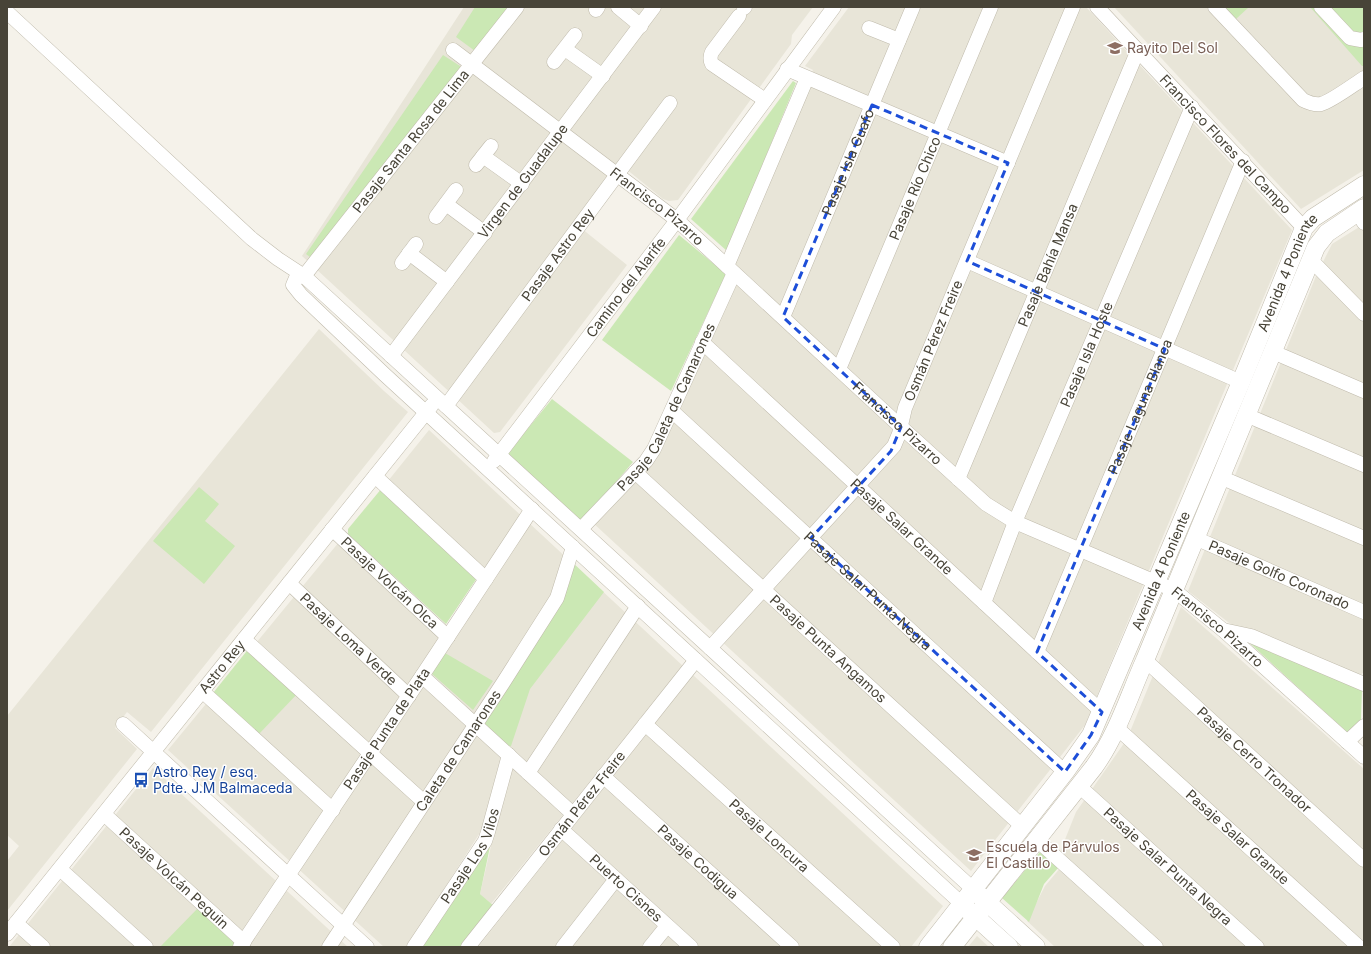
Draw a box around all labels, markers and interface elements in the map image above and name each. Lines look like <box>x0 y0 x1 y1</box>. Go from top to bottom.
school or university icon: Rayito Del Sol <box>1106 39 1124 57</box>
place label: Rayito Del Sol <box>1127 39 1218 56</box>
street label: Pasaje Santa Rosa de Lima <box>349 66 472 216</box>
street label: Francisco Flores del Campo <box>1157 71 1295 217</box>
street label: Pasaje Isla Guafo <box>818 106 877 218</box>
street label: Virgen de Guadalupe <box>474 120 571 242</box>
street label: Pasaje Río Chico <box>885 134 944 242</box>
street label: Francisco Pizarro <box>607 163 708 249</box>
street label: Pasaje Bahía Mansa <box>1014 201 1081 329</box>
street label: Pasaje Astro Rey <box>517 205 597 304</box>
street label: Avenida 4 Poniente <box>1254 210 1321 334</box>
street label: Camino del Alarife <box>582 234 669 341</box>
street label: Osmán Pérez Freire <box>900 277 966 404</box>
street label: Pasaje Isla Hoste <box>1056 299 1116 409</box>
street label: Pasaje Caleta de Camarones <box>613 320 718 494</box>
street label: Pasaje Laguna Blanca <box>1104 336 1175 477</box>
street label: Francisco Pizarro <box>849 378 946 468</box>
street label: Pasaje Salar Grande <box>847 475 957 578</box>
street label: Avenida 4 Poniente <box>1128 508 1193 633</box>
street label: Pasaje Salar Punta Negra <box>801 528 936 653</box>
street label: Pasaje Volcán Olca <box>338 533 442 632</box>
street label: Pasaje Golfo Coronado <box>1206 536 1353 613</box>
street label: Francisco Pizarro <box>1168 583 1267 670</box>
street label: Pasaje Loma Verde <box>297 589 401 689</box>
street label: Pasaje Punta Angamos <box>767 591 890 706</box>
street label: Astro Rey <box>195 636 248 696</box>
street label: Pasaje Punta de Plata <box>339 664 433 792</box>
street label: Caleta de Camarones <box>412 686 504 815</box>
street label: Pasaje Cerro Tronador <box>1194 703 1315 816</box>
street label: Osmán Pérez Freire <box>534 747 628 860</box>
place label: Astro Rey / esq. Pdte. J.M Balmaceda <box>153 763 293 796</box>
bus stop icon: Astro Rey / esq. Pdte. J.M Balmaceda <box>132 771 150 789</box>
street label: Pasaje Salar Grande <box>1183 786 1293 888</box>
street label: Pasaje Loncura <box>726 795 813 876</box>
street label: Pasaje Salar Punta Negra <box>1101 804 1236 929</box>
street label: Pasaje Los Vilos <box>437 806 502 906</box>
street label: Pasaje Codigua <box>654 821 742 902</box>
street label: Pasaje Volcán Peguin <box>116 823 233 932</box>
place label: Escuela de Párvulos El Castillo <box>986 838 1120 871</box>
school or university icon: Escuela de Párvulos El Castillo <box>965 846 983 864</box>
street label: Puerto Cisnes <box>587 850 666 925</box>

